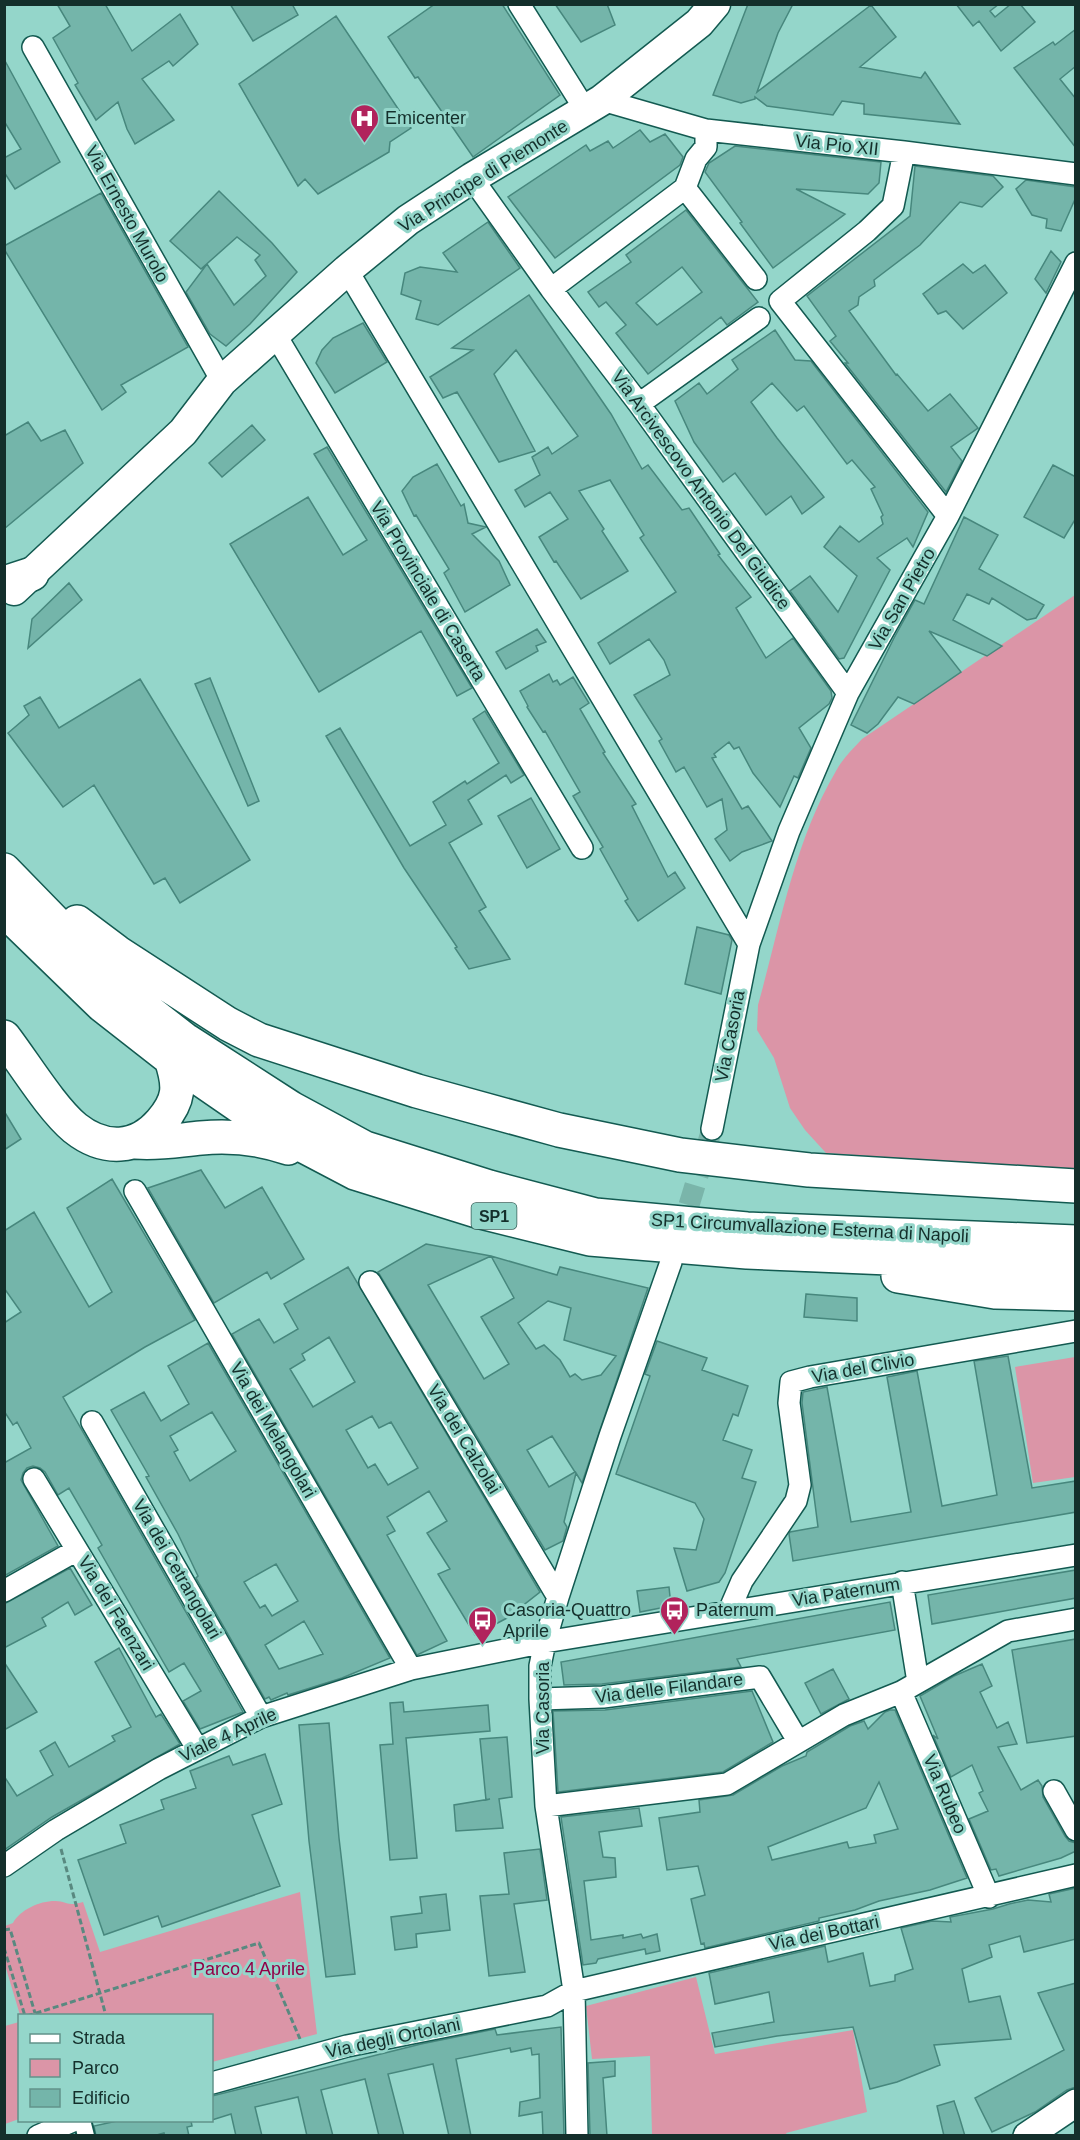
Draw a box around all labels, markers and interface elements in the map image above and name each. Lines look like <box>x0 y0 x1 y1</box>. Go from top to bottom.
hospital icon: Emicenter <box>348 102 380 144</box>
place label: Emicenter <box>385 108 466 128</box>
street label: Via Principe di Piemonte <box>395 116 571 236</box>
street label: Via Pio XII <box>794 131 880 159</box>
street label: Via Ernesto Murolo <box>81 142 173 286</box>
street label: Via Arcivescovo Antonio Del Giudice <box>608 367 794 613</box>
street label: Via Provinciale di Caserta <box>366 498 490 685</box>
street label: Via San Pietro <box>865 544 939 654</box>
street label: Via Casoria <box>711 988 749 1083</box>
road number: SP1 <box>472 1203 516 1229</box>
street label: SP1 Circumvallazione Esterna di Napoli <box>651 1210 969 1246</box>
street label: Via del Clivio <box>810 1349 916 1387</box>
street label: Via dei Melangolari <box>226 1359 320 1501</box>
street label: Via dei Calzolai <box>424 1381 504 1497</box>
street label: Via dei Cetrangolari <box>129 1496 225 1642</box>
street label: Via dei Faenzari <box>74 1552 158 1674</box>
street label: Via Paternum <box>791 1574 901 1610</box>
bus stop icon: Paternum <box>659 1594 691 1636</box>
place label: Casoria-Quattro Aprile <box>503 1600 631 1641</box>
place label: Paternum <box>696 1600 774 1620</box>
bus stop icon: Casoria-Quattro Aprile <box>466 1604 498 1646</box>
street label: Via Casoria <box>533 1661 553 1754</box>
street label: Via delle Filandare <box>594 1669 744 1707</box>
street label: Viale 4 Aprile <box>176 1704 280 1766</box>
street label: Via Rubeo <box>919 1752 971 1836</box>
street label: Via dei Bottari <box>767 1912 881 1954</box>
park label: Parco 4 Aprile <box>193 1959 305 1979</box>
legend <box>18 2014 213 2122</box>
street label: Via degli Ortolani <box>324 2014 462 2062</box>
text: Strada <box>72 2028 126 2048</box>
text: Parco <box>72 2058 119 2078</box>
text: Edificio <box>72 2088 130 2108</box>

